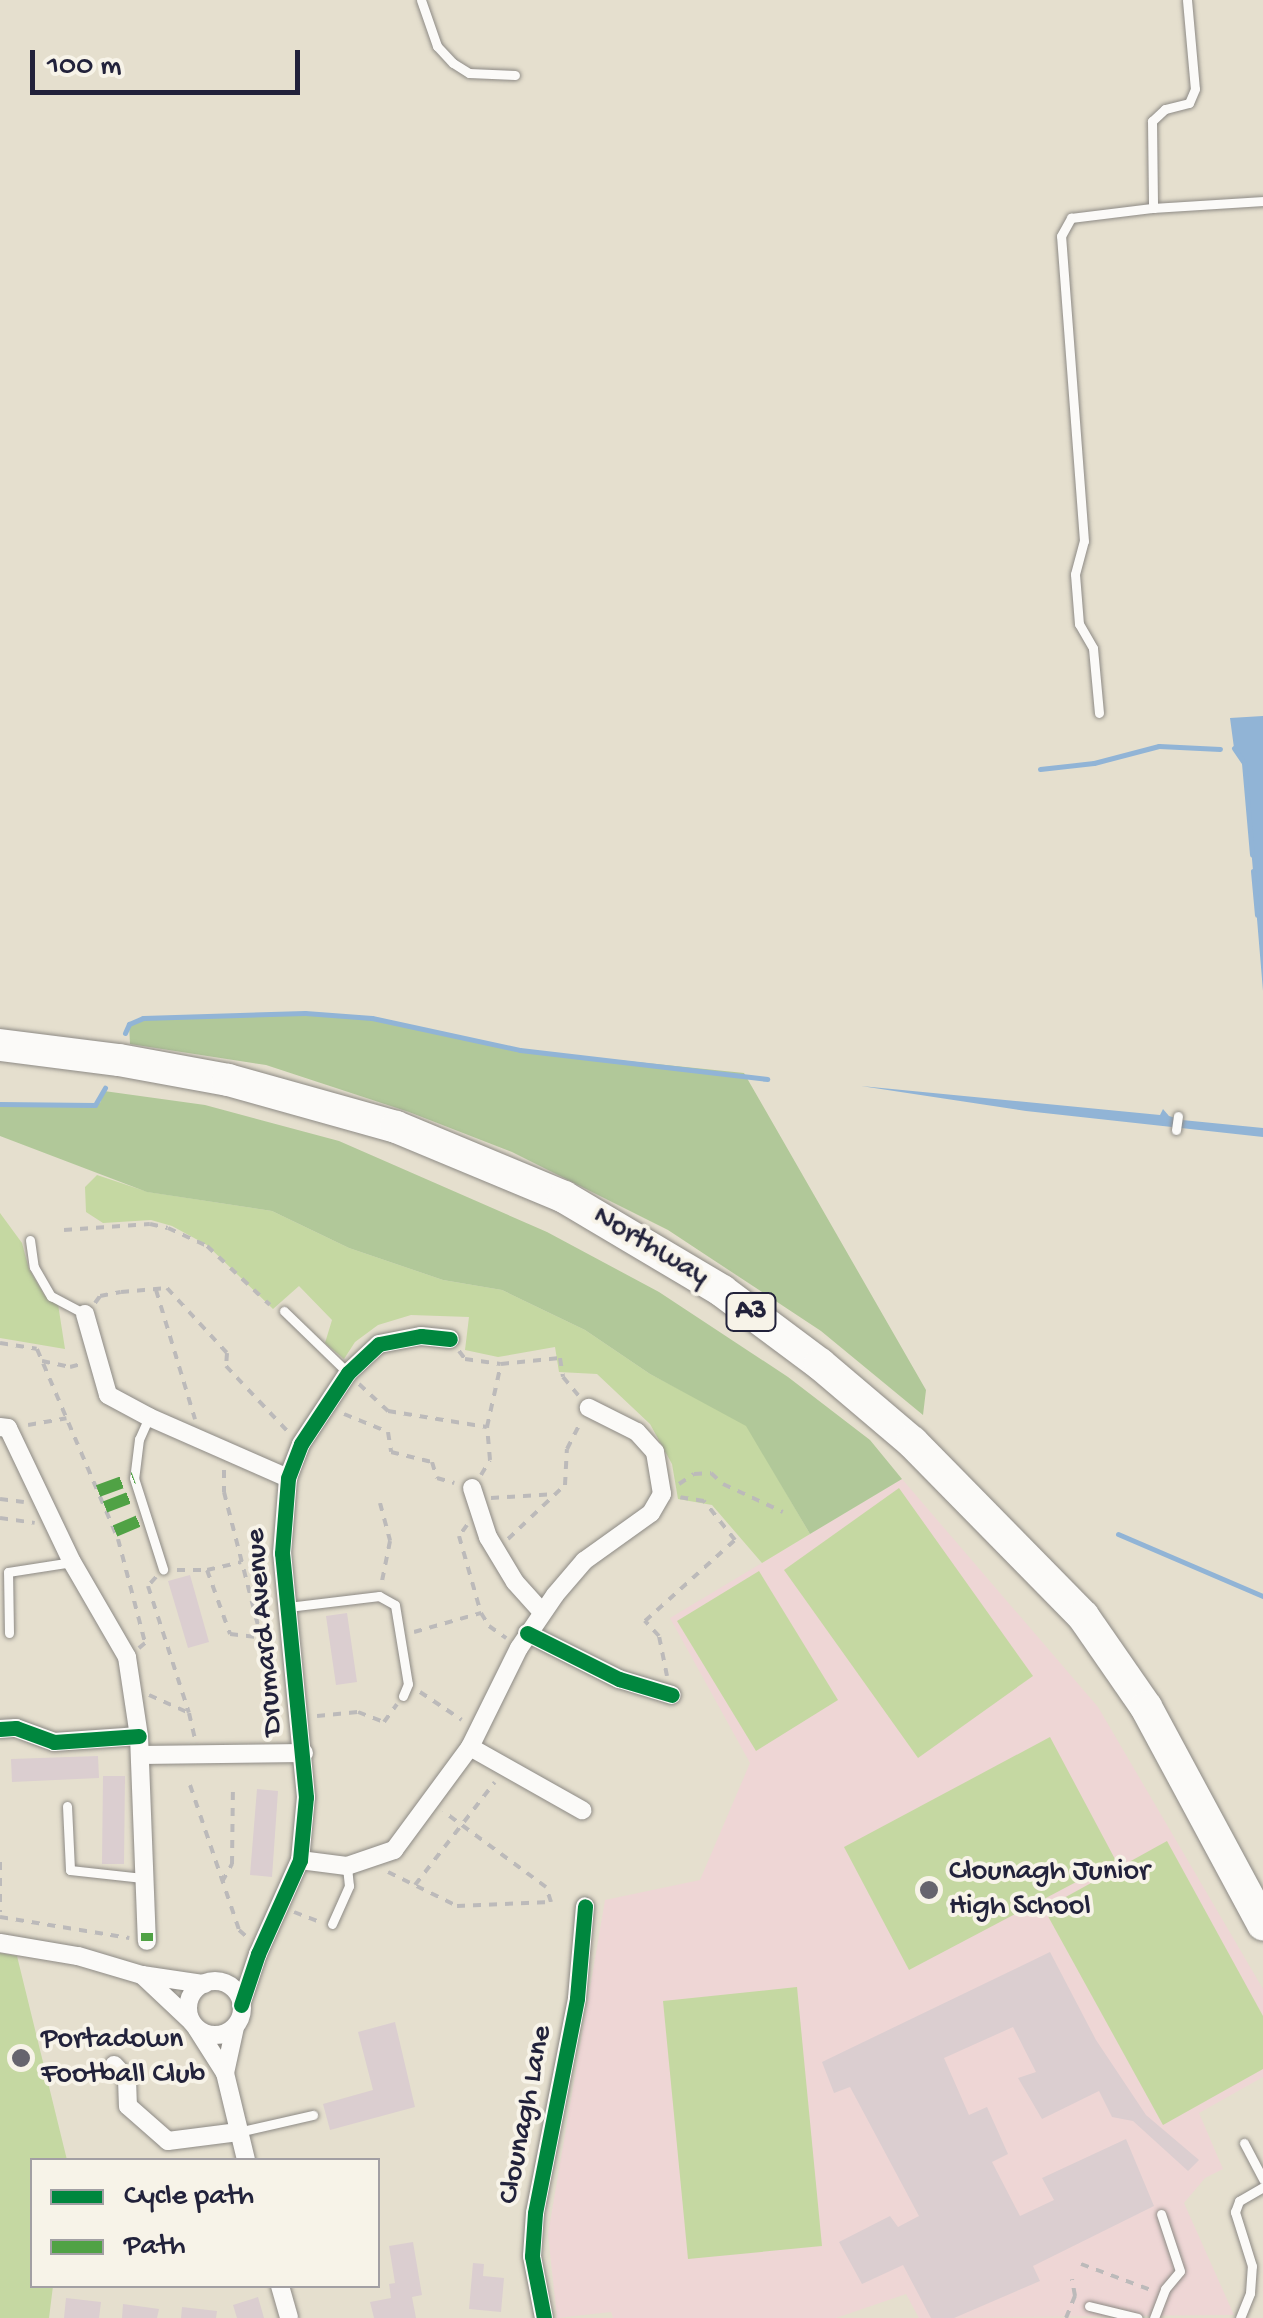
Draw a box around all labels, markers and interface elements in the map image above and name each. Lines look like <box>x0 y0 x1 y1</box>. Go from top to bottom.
scale bar <box>35 30 305 92</box>
text: 100 m <box>47 50 122 85</box>
street label: Northway <box>586 1199 714 1297</box>
road number: A3 <box>724 1289 778 1335</box>
street label: Drumard Avenue <box>239 1527 293 1737</box>
place label: Clounagh Junior High School <box>949 1855 1150 1926</box>
marker: Clounagh Junior High School <box>918 1879 940 1901</box>
place label: Portadown Football Club <box>41 2023 205 2094</box>
street label: Clounagh Lane <box>492 2023 562 2207</box>
marker: Portadown Football Club <box>10 2047 32 2069</box>
legend <box>30 2158 380 2288</box>
text: Cycle path <box>124 2180 254 2215</box>
text: Path <box>124 2230 186 2265</box>

